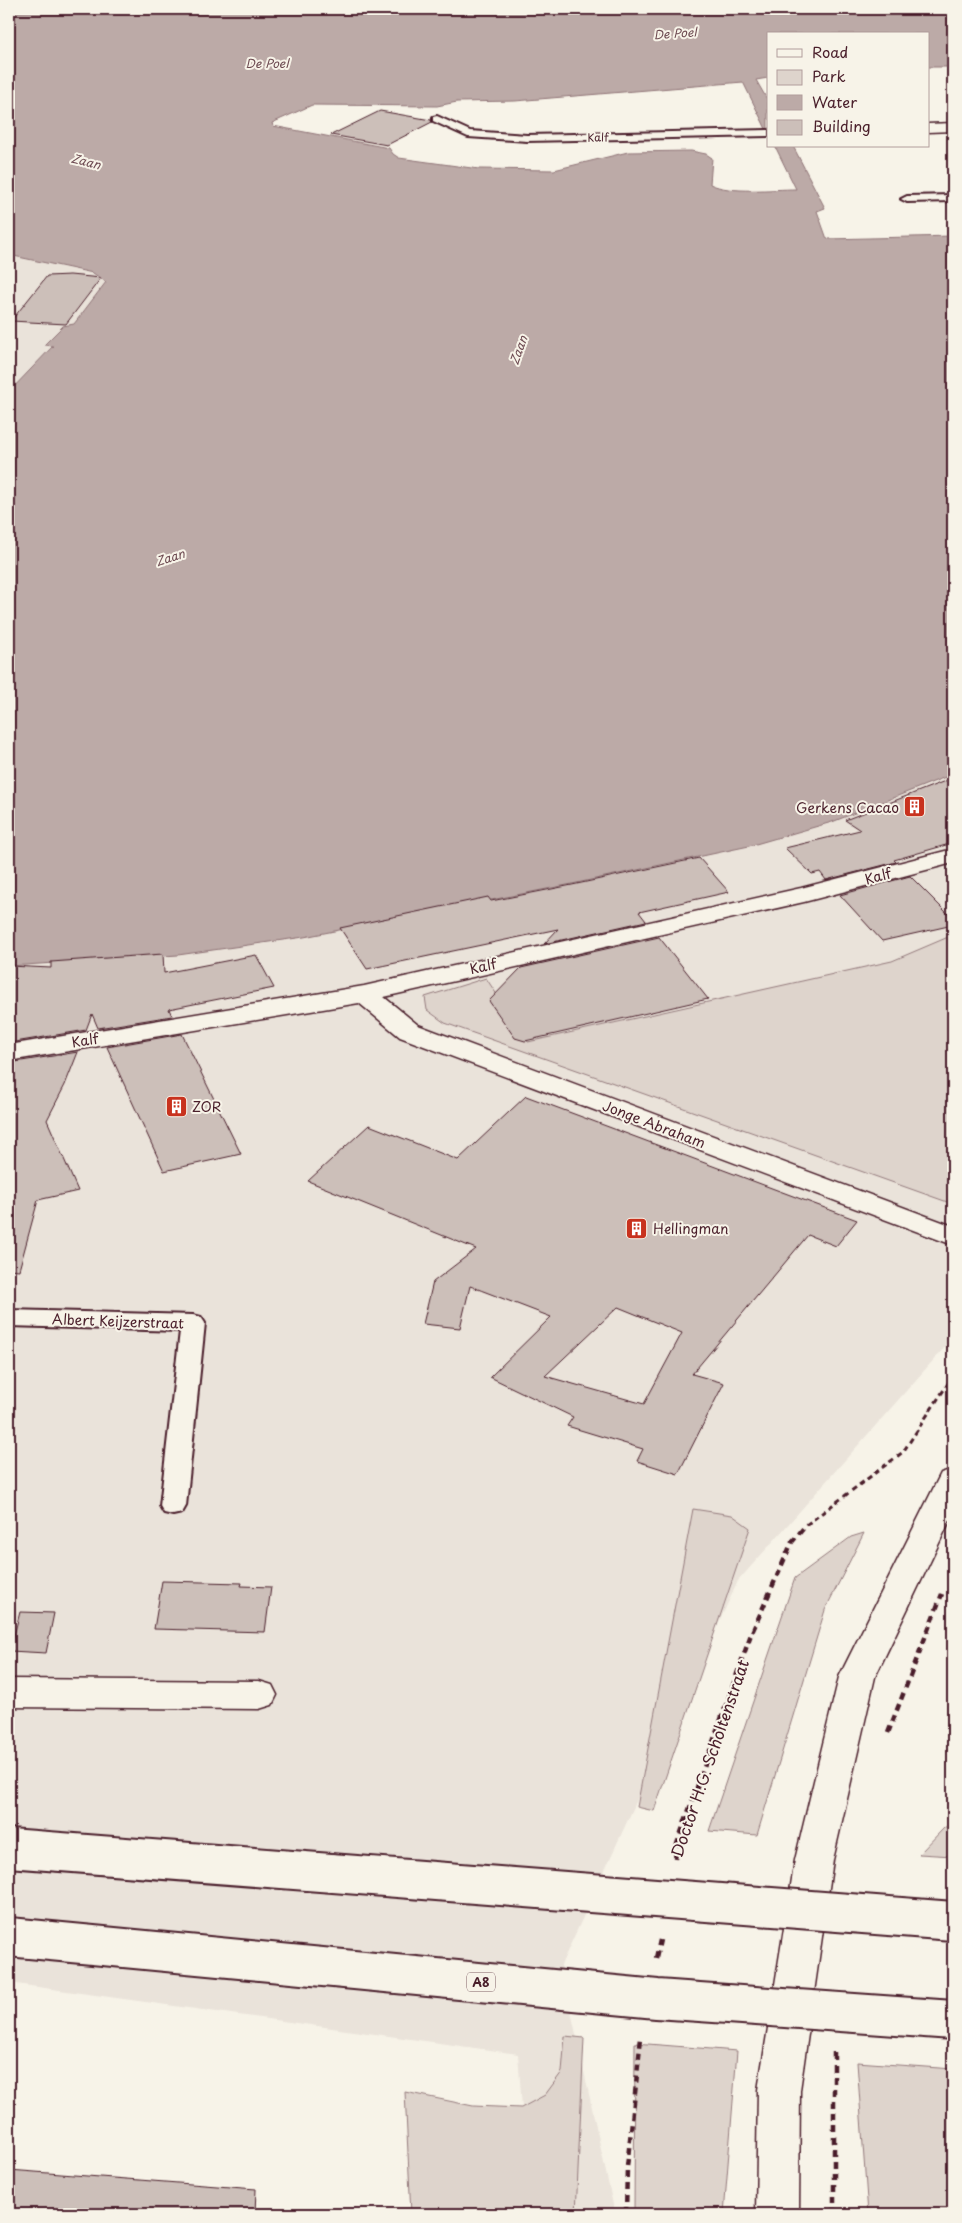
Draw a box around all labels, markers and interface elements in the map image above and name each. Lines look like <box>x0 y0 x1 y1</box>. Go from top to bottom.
water label: De Poel <box>653 22 699 43</box>
legend <box>767 32 930 148</box>
text: Road <box>812 40 848 63</box>
water label: De Poel <box>246 54 290 72</box>
text: Park <box>812 64 846 87</box>
text: Water <box>812 90 857 113</box>
text: Building <box>812 114 871 137</box>
street label: Kalf <box>587 128 610 146</box>
water label: Zaan <box>69 149 103 174</box>
water label: Zaan <box>504 332 532 367</box>
water label: Zaan <box>153 544 188 570</box>
building icon: Gerkens Cacao <box>903 795 927 819</box>
place label: Gerkens Cacao <box>796 797 899 818</box>
street label: Kalf <box>862 862 895 890</box>
street label: Kalf <box>468 953 500 979</box>
street label: Kalf <box>70 1027 101 1052</box>
building icon: ZOR <box>164 1094 188 1118</box>
street label: Jonge Abraham <box>599 1095 709 1153</box>
place label: ZOR <box>192 1096 221 1117</box>
building icon: Hellingman <box>625 1216 649 1240</box>
place label: Hellingman <box>653 1218 729 1239</box>
street label: Albert Keijzerstraat <box>52 1308 185 1334</box>
street label: Doctor H.G. Scholtenstraat <box>664 1655 754 1860</box>
road number: A8 <box>467 1972 495 1991</box>

